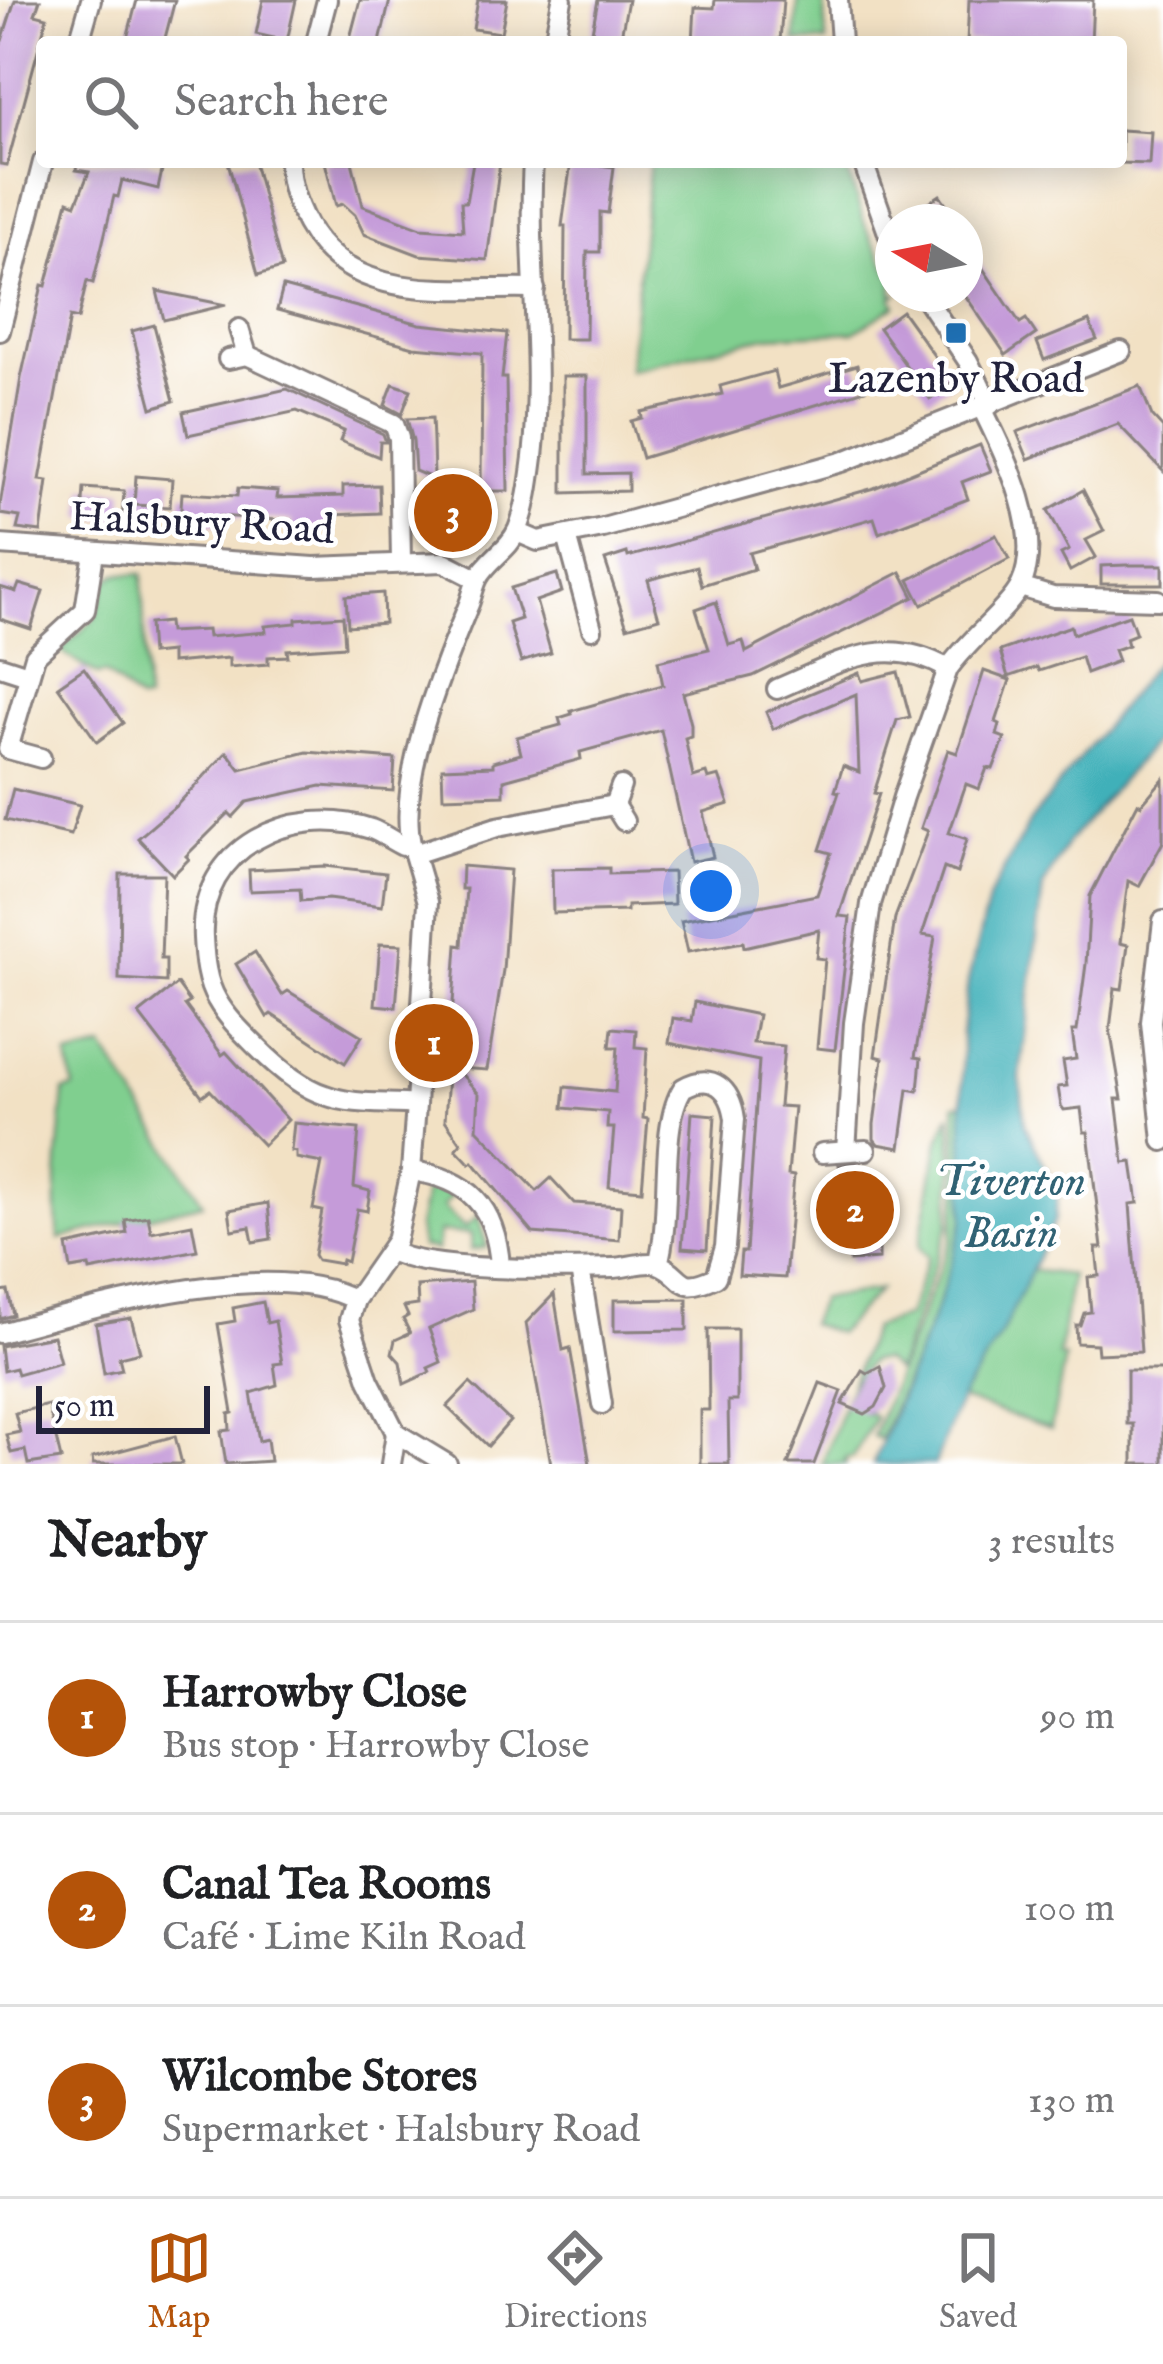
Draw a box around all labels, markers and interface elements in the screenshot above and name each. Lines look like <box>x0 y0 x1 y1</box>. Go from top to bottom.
search box <box>36 36 1127 168</box>
icon: search <box>78 69 144 135</box>
text: Search here <box>174 74 388 131</box>
north arrow <box>875 204 983 312</box>
marker: Lazenby Road <box>943 320 969 346</box>
place label: Lazenby Road <box>828 354 1085 407</box>
pin: 3 <box>414 468 492 558</box>
street label: Halsbury Road <box>68 491 336 558</box>
your location <box>681 861 741 921</box>
pin: 1 <box>395 998 473 1088</box>
water label: Tiverton Basin <box>936 1154 1086 1263</box>
pin: 2 <box>816 1165 894 1255</box>
scale bar <box>36 1380 210 1433</box>
text: 50 m <box>54 1386 115 1428</box>
text: Nearby <box>48 1510 207 1575</box>
text: 3 results <box>988 1518 1115 1567</box>
text: Harrowby Close <box>162 1665 467 1722</box>
text: 1 <box>80 1693 94 1742</box>
text: 90 m <box>1040 1693 1115 1742</box>
text: Bus stop · Harrowby Close <box>162 1722 589 1771</box>
text: Canal Tea Rooms <box>162 1857 491 1914</box>
text: 2 <box>78 1885 96 1934</box>
text: 100 m <box>1024 1885 1115 1934</box>
text: Café · Lime Kiln Road <box>162 1914 526 1963</box>
text: Wilcombe Stores <box>162 2049 477 2106</box>
text: 3 <box>80 2077 94 2126</box>
text: 130 m <box>1028 2077 1115 2126</box>
text: Supermarket · Halsbury Road <box>162 2106 640 2155</box>
tab: Map <box>146 2225 212 2339</box>
tab: Directions <box>504 2225 647 2339</box>
tab: Saved <box>939 2225 1017 2339</box>

